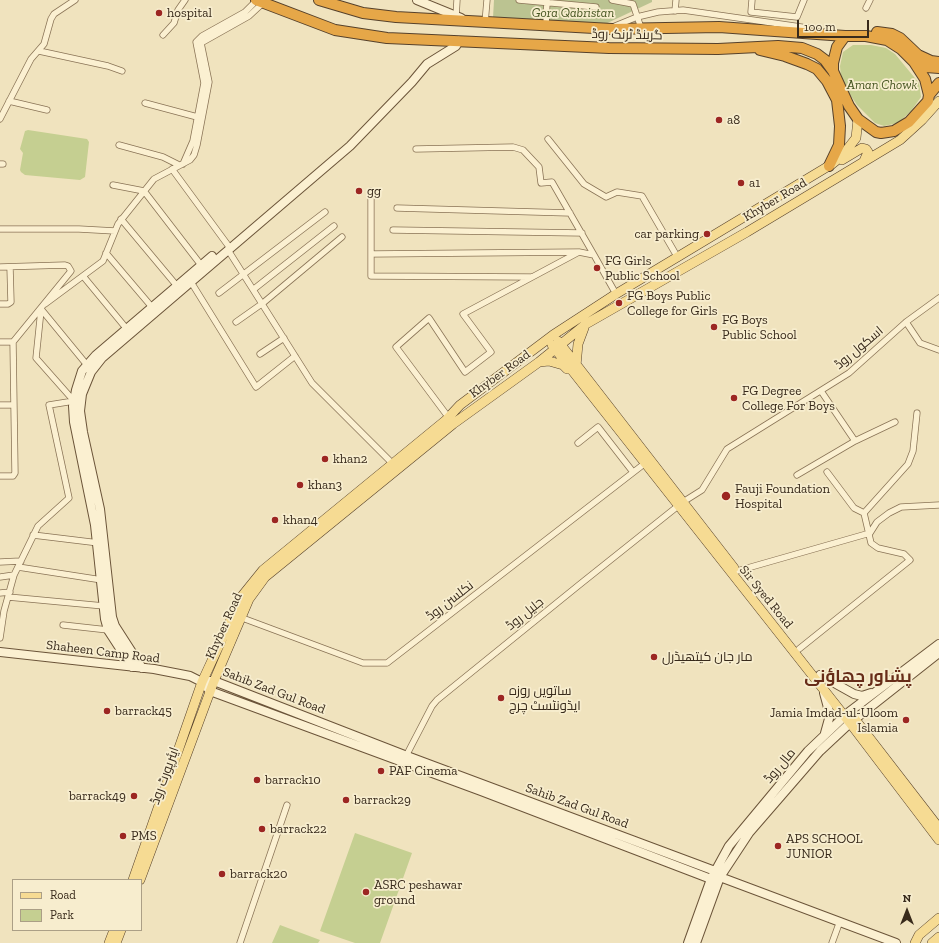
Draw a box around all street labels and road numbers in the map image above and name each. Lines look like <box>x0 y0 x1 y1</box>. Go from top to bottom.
street label: گرینڈ ٹرنک روڈ <box>591 27 663 43</box>
street label: Khyber Road <box>740 175 810 225</box>
street label: اسکول روڈ <box>831 323 887 373</box>
street label: Khyber Road <box>467 347 533 401</box>
street label: Sir Syed Road <box>736 562 796 632</box>
street label: نکلسن روڈ <box>423 578 477 624</box>
street label: Khyber Road <box>202 590 246 662</box>
street label: جلیل روڈ <box>503 594 547 634</box>
street label: Shaheen Camp Road <box>45 637 161 667</box>
street label: Sahib Zad Gul Road <box>221 664 327 718</box>
street label: ایئرپورٹ روڈ <box>147 745 183 807</box>
street label: مال روڈ <box>761 745 799 787</box>
street label: Sahib Zad Gul Road <box>523 780 631 832</box>

